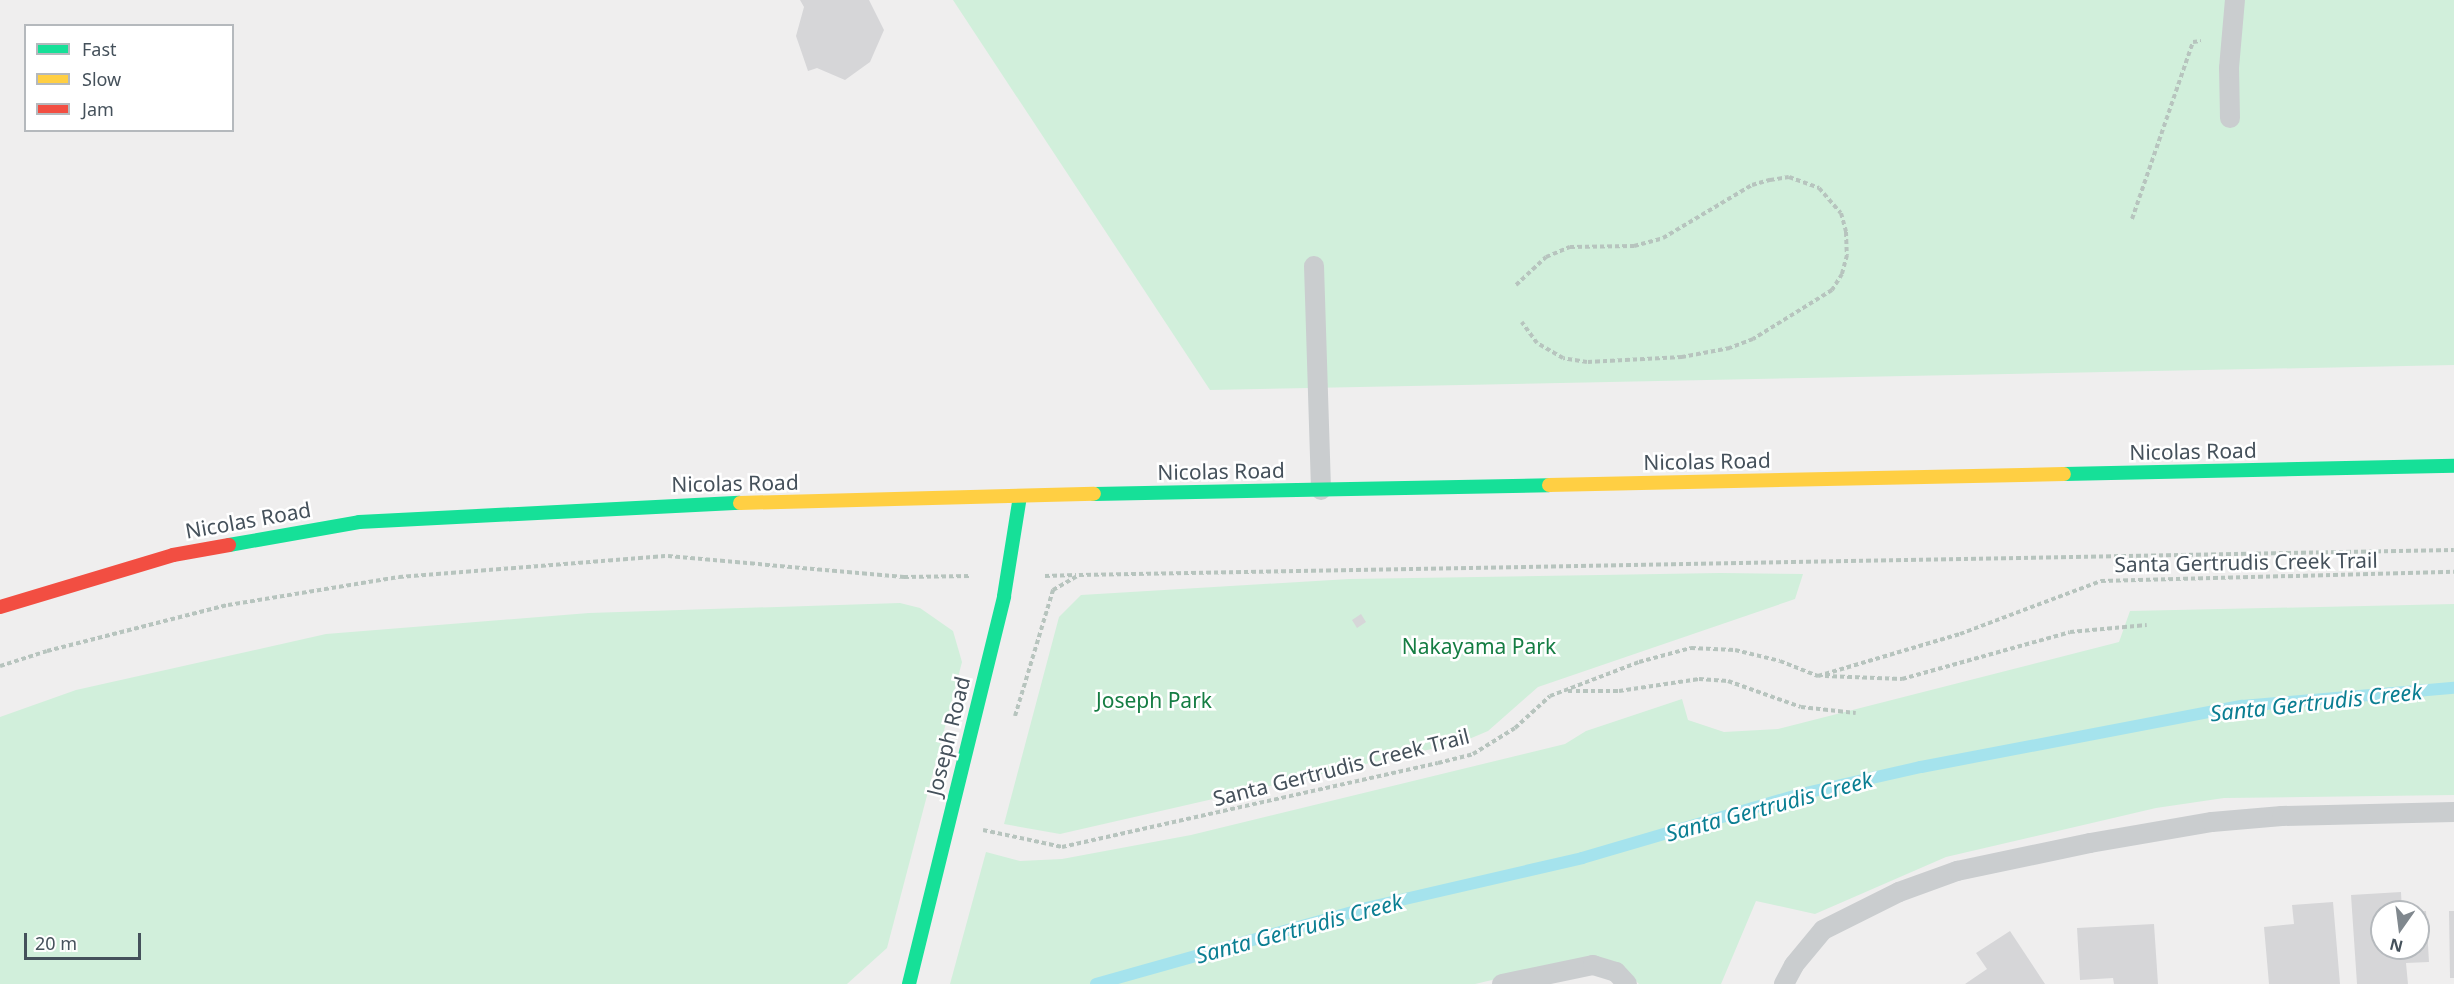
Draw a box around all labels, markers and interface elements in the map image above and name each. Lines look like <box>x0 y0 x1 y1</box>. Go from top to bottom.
legend <box>24 24 234 132</box>
text: Fast <box>82 37 117 61</box>
text: Slow <box>82 67 121 91</box>
text: Jam <box>82 97 114 121</box>
street label: Nicolas Road <box>2129 437 2257 465</box>
street label: Nicolas Road <box>1643 447 1771 475</box>
street label: Nicolas Road <box>1157 457 1285 485</box>
street label: Nicolas Road <box>671 469 799 497</box>
street label: Nicolas Road <box>183 497 313 543</box>
street label: Santa Gertrudis Creek Trail <box>2114 547 2378 577</box>
park label: Nakayama Park <box>1402 633 1556 659</box>
street label: Joseph Road <box>921 674 975 798</box>
water label: Santa Gertrudis Creek <box>2209 678 2423 726</box>
park label: Joseph Park <box>1096 687 1212 713</box>
street label: Santa Gertrudis Creek Trail <box>1210 723 1472 811</box>
water label: Santa Gertrudis Creek <box>1663 766 1875 846</box>
water label: Santa Gertrudis Creek <box>1193 888 1405 968</box>
north arrow <box>2370 900 2430 960</box>
scale bar <box>27 921 144 959</box>
text: 20 m <box>35 931 77 955</box>
text: N <box>2387 933 2405 958</box>

